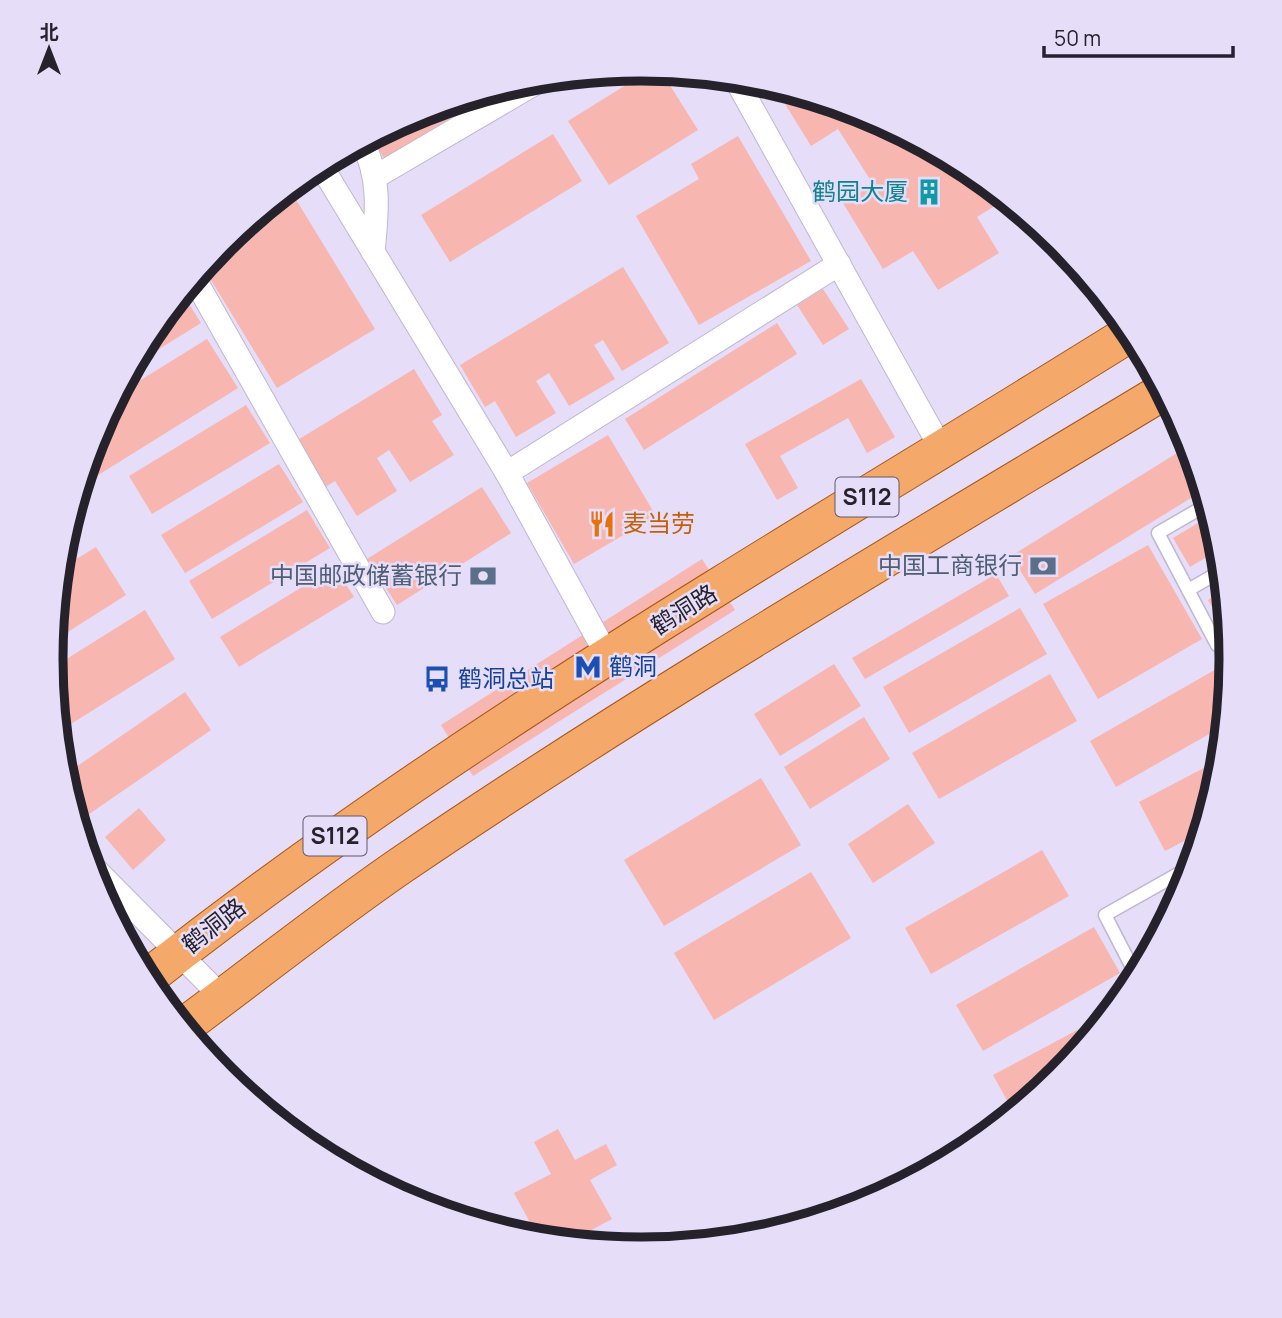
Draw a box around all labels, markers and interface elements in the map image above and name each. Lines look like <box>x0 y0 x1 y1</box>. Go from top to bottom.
north arrow <box>14 14 84 84</box>
scale bar <box>1044 14 1233 58</box>
text: 北 <box>39 19 59 45</box>
text: 50 m <box>1054 24 1101 52</box>
place label: 鹤园大厦 <box>812 174 908 207</box>
building icon: 鹤园大厦 <box>914 177 944 207</box>
road number: S112 <box>836 477 898 516</box>
place label: 麦当劳 <box>623 506 695 539</box>
restaurant icon: 麦当劳 <box>587 509 617 539</box>
place label: 中国工商银行 <box>878 548 1022 581</box>
bank icon: 中国工商银行 <box>1028 551 1058 581</box>
place label: 中国邮政储蓄银行 <box>270 558 462 591</box>
bank icon: 中国邮政储蓄银行 <box>468 561 498 591</box>
street label: 鹤洞路 <box>644 576 722 642</box>
place label: 鹤洞 <box>609 649 657 682</box>
metro station icon: 鹤洞 <box>573 652 603 682</box>
place label: 鹤洞总站 <box>458 661 554 694</box>
bus stop icon: 鹤洞总站 <box>422 664 452 694</box>
road number: S112 <box>304 816 366 856</box>
street label: 鹤洞路 <box>175 890 252 960</box>

